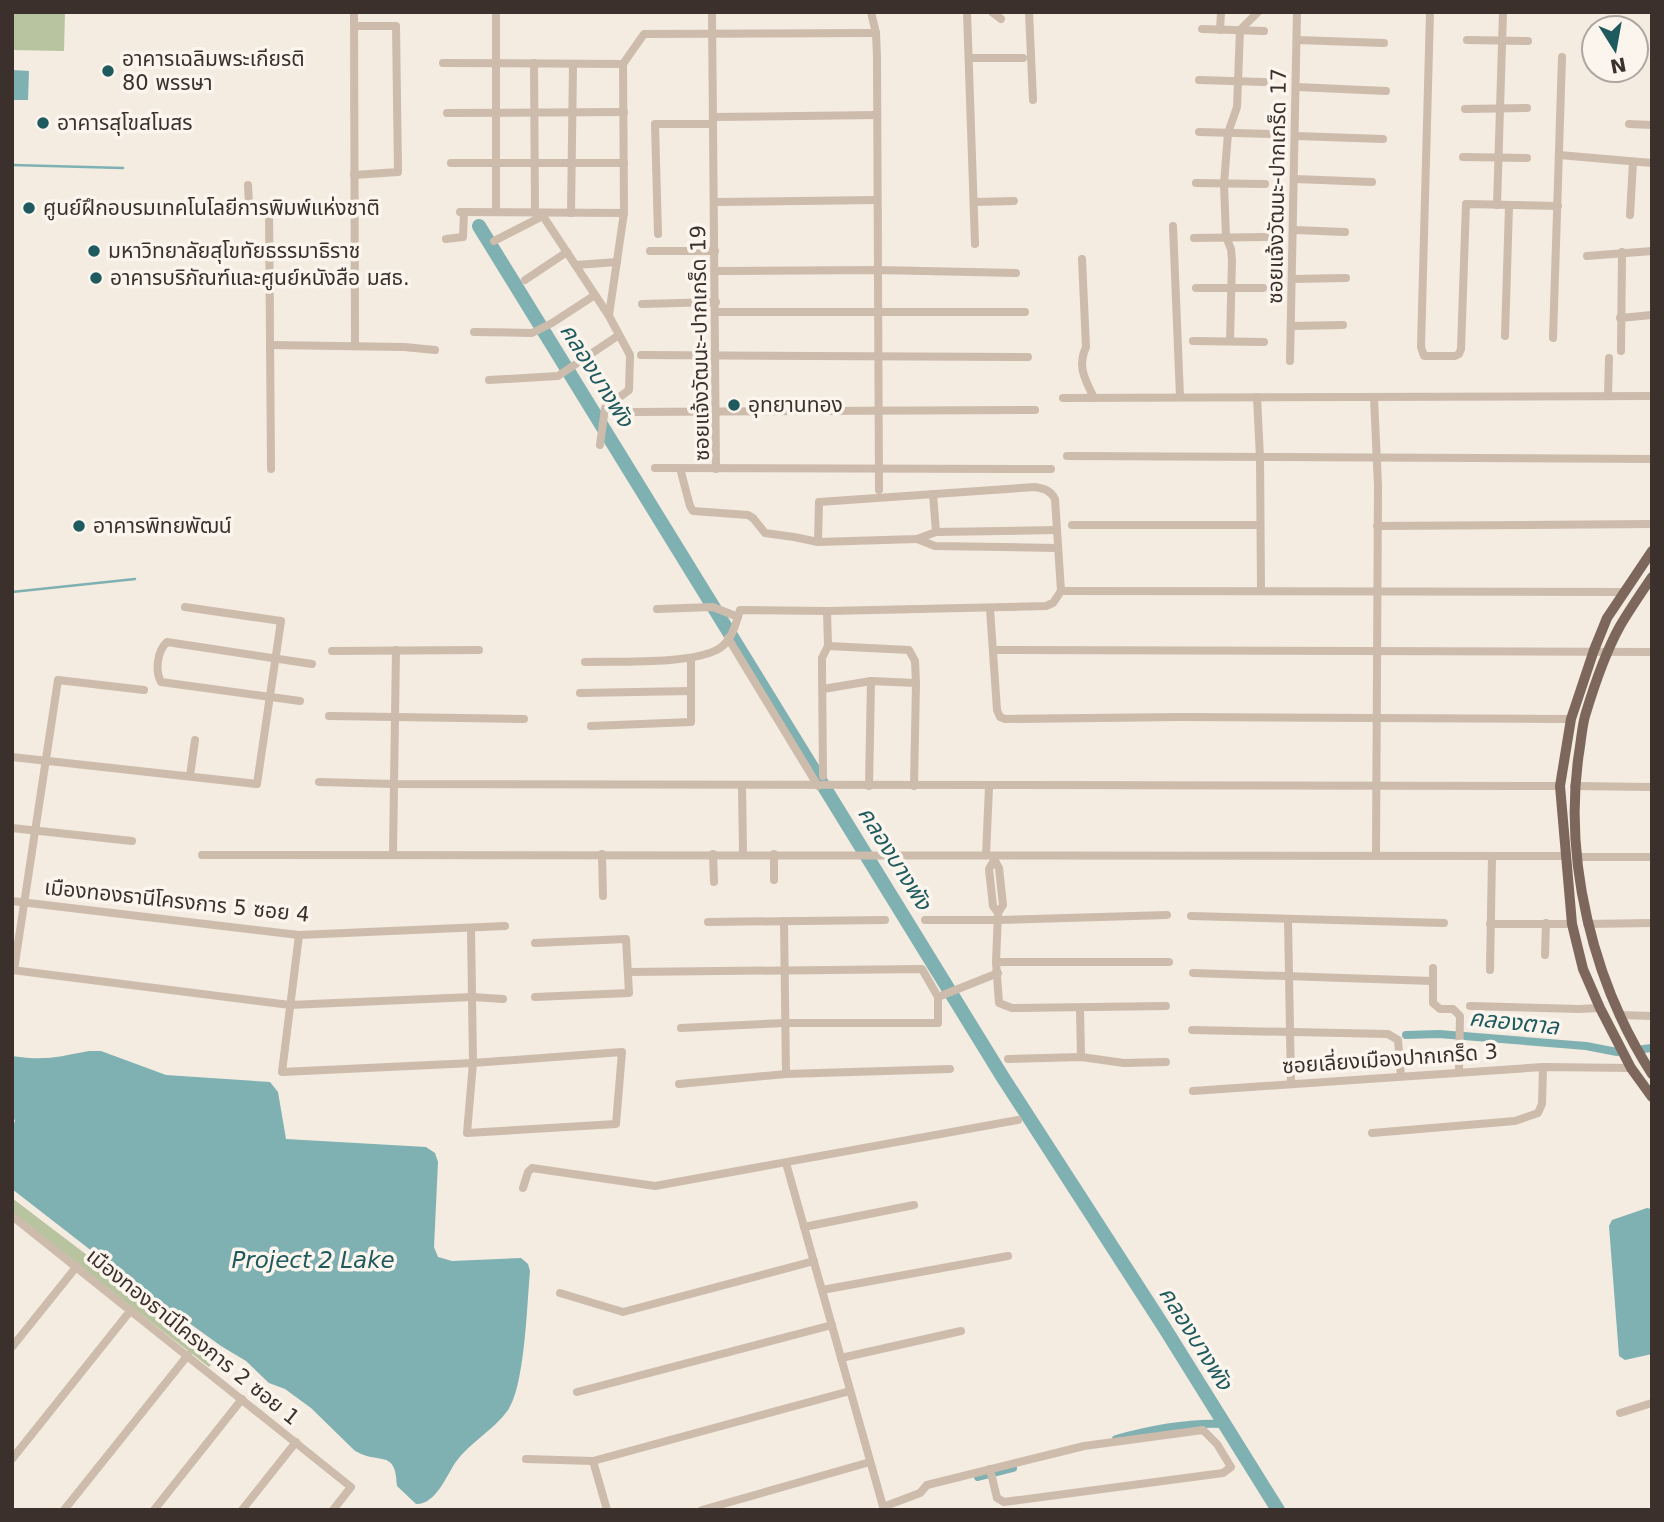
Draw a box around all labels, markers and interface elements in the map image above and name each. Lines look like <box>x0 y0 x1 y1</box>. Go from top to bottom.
north arrow <box>1580 14 1650 84</box>
place label: อาคารเฉลิมพระเกียรติ 80 พรรษา <box>122 47 305 95</box>
text: N <box>1608 53 1628 78</box>
marker: อาคารเฉลิมพระเกียรติ 80 พรรษา <box>100 63 116 79</box>
street label: ซอยแจ้งวัฒนะ-ปากเกร็ด 17 <box>1262 68 1291 304</box>
place label: อาคารสุโขสโมสร <box>57 111 193 136</box>
marker: อาคารสุโขสโมสร <box>35 115 51 131</box>
place label: ศูนย์ฝึกอบรมเทคโนโลยีการพิมพ์แห่งชาติ <box>43 196 380 221</box>
marker: ศูนย์ฝึกอบรมเทคโนโลยีการพิมพ์แห่งชาติ <box>21 200 37 216</box>
street label: ซอยแจ้งวัฒนะ-ปากเกร็ด 19 <box>685 225 714 461</box>
place label: มหาวิทยาลัยสุโขทัยธรรมาธิราช <box>108 239 360 264</box>
marker: มหาวิทยาลัยสุโขทัยธรรมาธิราช <box>86 243 102 259</box>
place label: อาคารบริภัณฑ์และศูนย์หนังสือ มสธ. <box>110 266 410 291</box>
marker: อาคารบริภัณฑ์และศูนย์หนังสือ มสธ. <box>88 270 104 286</box>
water label: คลองบางพัง <box>555 319 640 433</box>
place label: อุทยานทอง <box>748 393 843 418</box>
marker: อุทยานทอง <box>726 397 742 413</box>
place label: อาคารพิทยพัฒน์ <box>93 514 232 538</box>
marker: อาคารพิทยพัฒน์ <box>71 518 87 534</box>
water label: คลองบางพัง <box>853 802 938 916</box>
street label: เมืองทองธานีโครงการ 5 ซอย 4 <box>43 875 311 927</box>
water label: คลองตาล <box>1468 1004 1561 1040</box>
street label: ซอยเลี่ยงเมืองปากเกร็ด 3 <box>1281 1036 1499 1079</box>
street label: เมืองทองธานีโครงการ 2 ซอย 1 <box>82 1244 304 1430</box>
water label: Project 2 Lake <box>231 1247 395 1273</box>
water label: คลองบางพัง <box>1154 1282 1239 1396</box>

